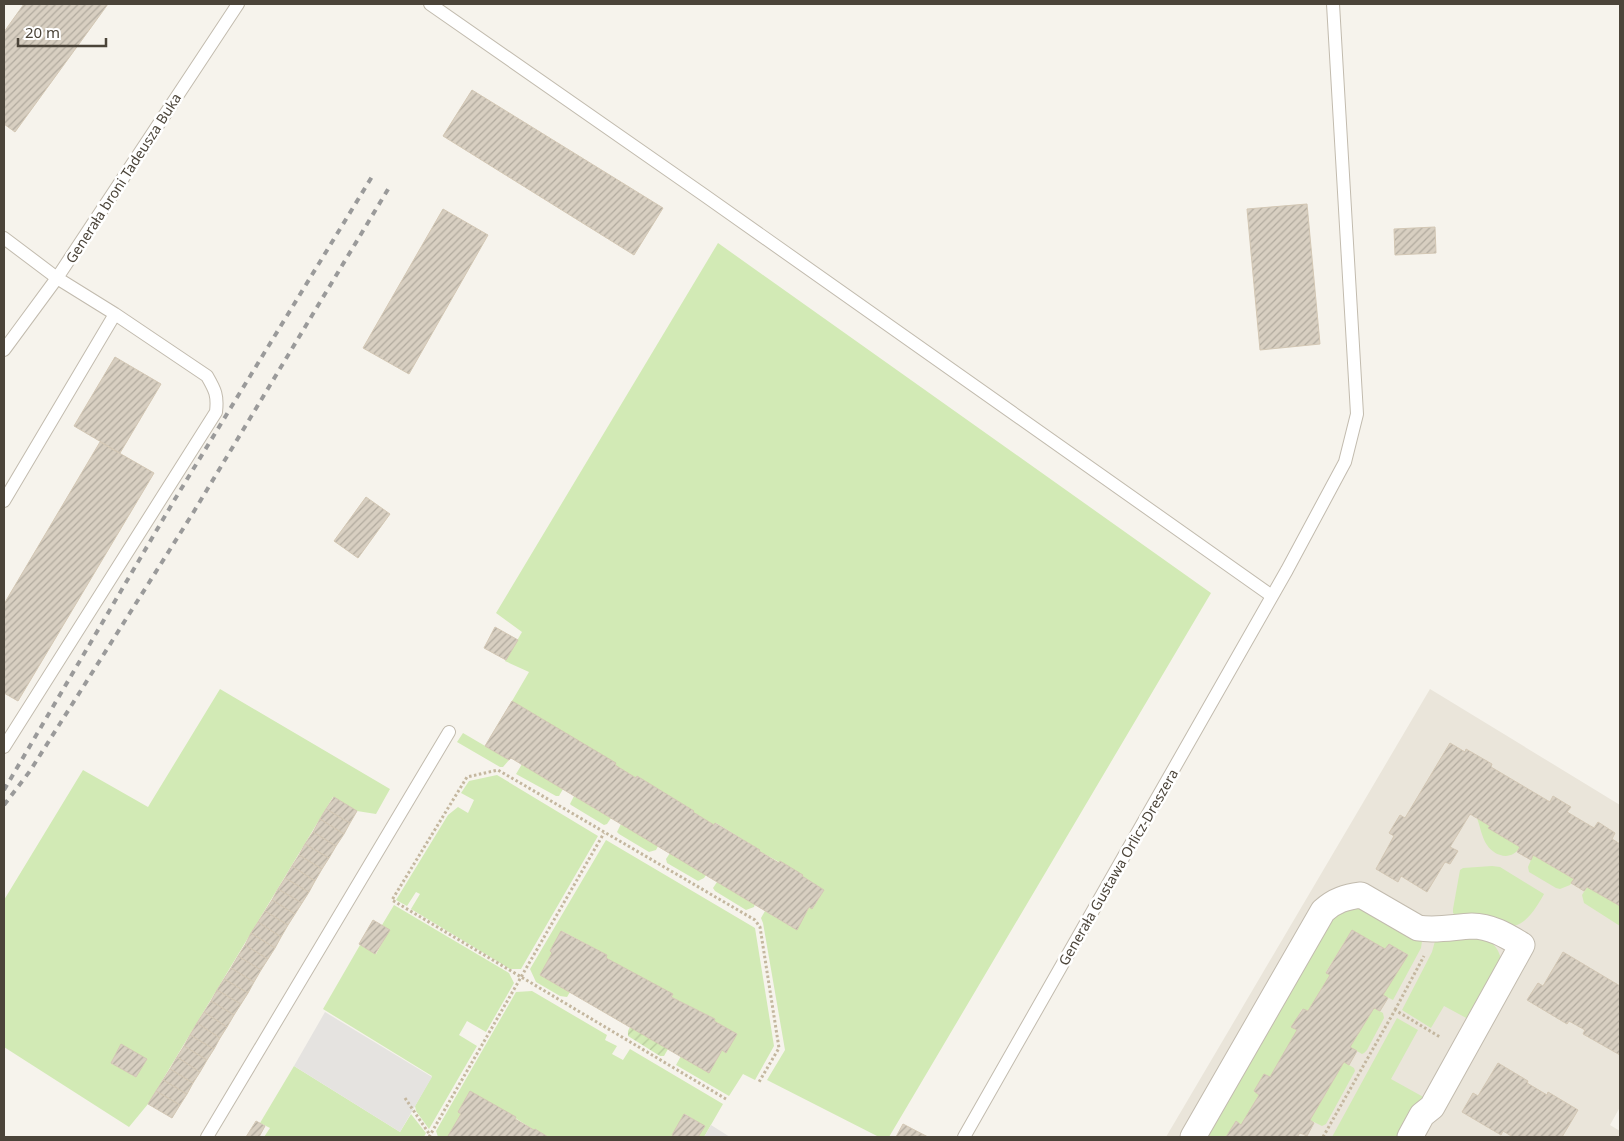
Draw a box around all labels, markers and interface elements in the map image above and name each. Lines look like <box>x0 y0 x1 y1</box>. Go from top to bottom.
scale bar <box>18 15 105 47</box>
text: 20 m <box>25 22 60 42</box>
street label: Generała broni Tadeusza Buka <box>61 89 185 267</box>
street label: Generała Gustawa Orlicz-Dreszera <box>1054 765 1182 969</box>

